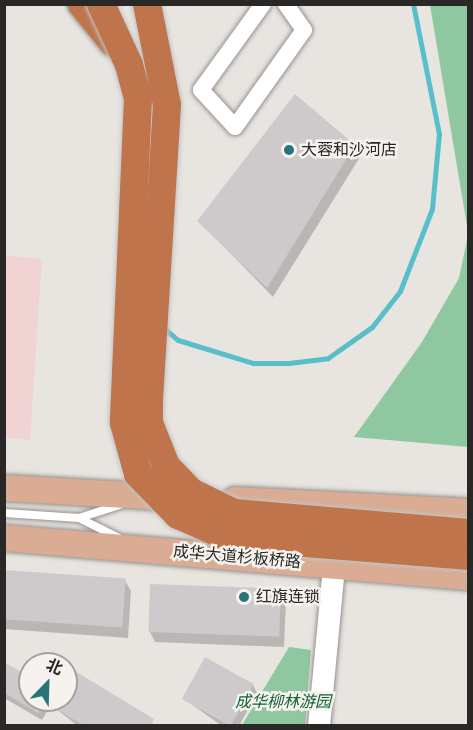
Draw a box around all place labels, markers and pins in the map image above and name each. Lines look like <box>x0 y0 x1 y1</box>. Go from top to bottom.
place label: 大蓉和沙河店 <box>301 140 397 160</box>
marker: 大蓉和沙河店 <box>282 143 296 157</box>
place label: 红旗连锁 <box>256 587 320 607</box>
marker: 红旗连锁 <box>237 590 251 604</box>

